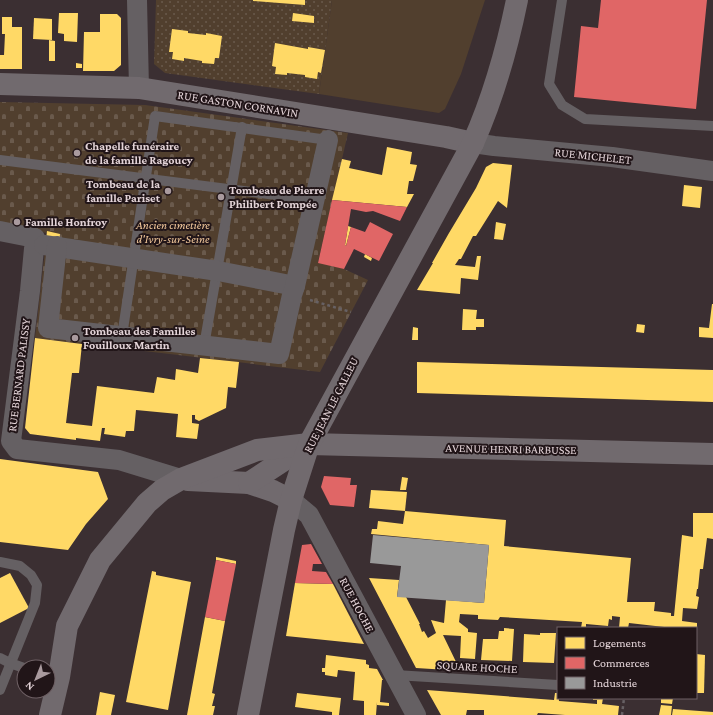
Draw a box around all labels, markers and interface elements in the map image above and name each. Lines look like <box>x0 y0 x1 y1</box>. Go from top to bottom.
street label: RUE GASTON CORNAVIN <box>177 88 299 120</box>
place label: Chapelle funéraire de la famille Ragoucy <box>85 139 193 167</box>
street label: RUE MICHELET <box>554 145 633 167</box>
marker: Chapelle funéraire de la famille Ragoucy <box>72 148 82 158</box>
place label: Tombeau de la famille Pariset <box>86 177 161 205</box>
place label: Tombeau de Pierre Philibert Pompée <box>229 183 325 211</box>
marker: Tombeau de la famille Pariset <box>163 186 173 196</box>
marker: Tombeau de Pierre Philibert Pompée <box>216 192 226 202</box>
place label: Famille Honfroy <box>25 215 107 229</box>
marker: Famille Honfroy <box>12 217 22 227</box>
park label: Ancien cimetière d'Ivry-sur-Seine <box>135 218 210 246</box>
street label: RUE BERNARD PALISSY <box>5 317 33 432</box>
place label: Tombeau des Familles Fouilloux Martin <box>83 324 195 352</box>
marker: Tombeau des Familles Fouilloux Martin <box>70 333 80 343</box>
street label: RUE JEAN LE GALLEU <box>301 355 361 455</box>
street label: AVENUE HENRI BARBUSSE <box>445 441 577 457</box>
street label: RUE HOCHE <box>337 575 378 635</box>
legend <box>557 627 697 699</box>
text: Logements <box>593 636 646 650</box>
text: Commerces <box>593 656 650 670</box>
street label: SQUARE HOCHE <box>436 658 518 676</box>
north arrow <box>16 659 56 699</box>
text: Industrie <box>593 676 637 690</box>
text: N <box>22 679 36 693</box>

